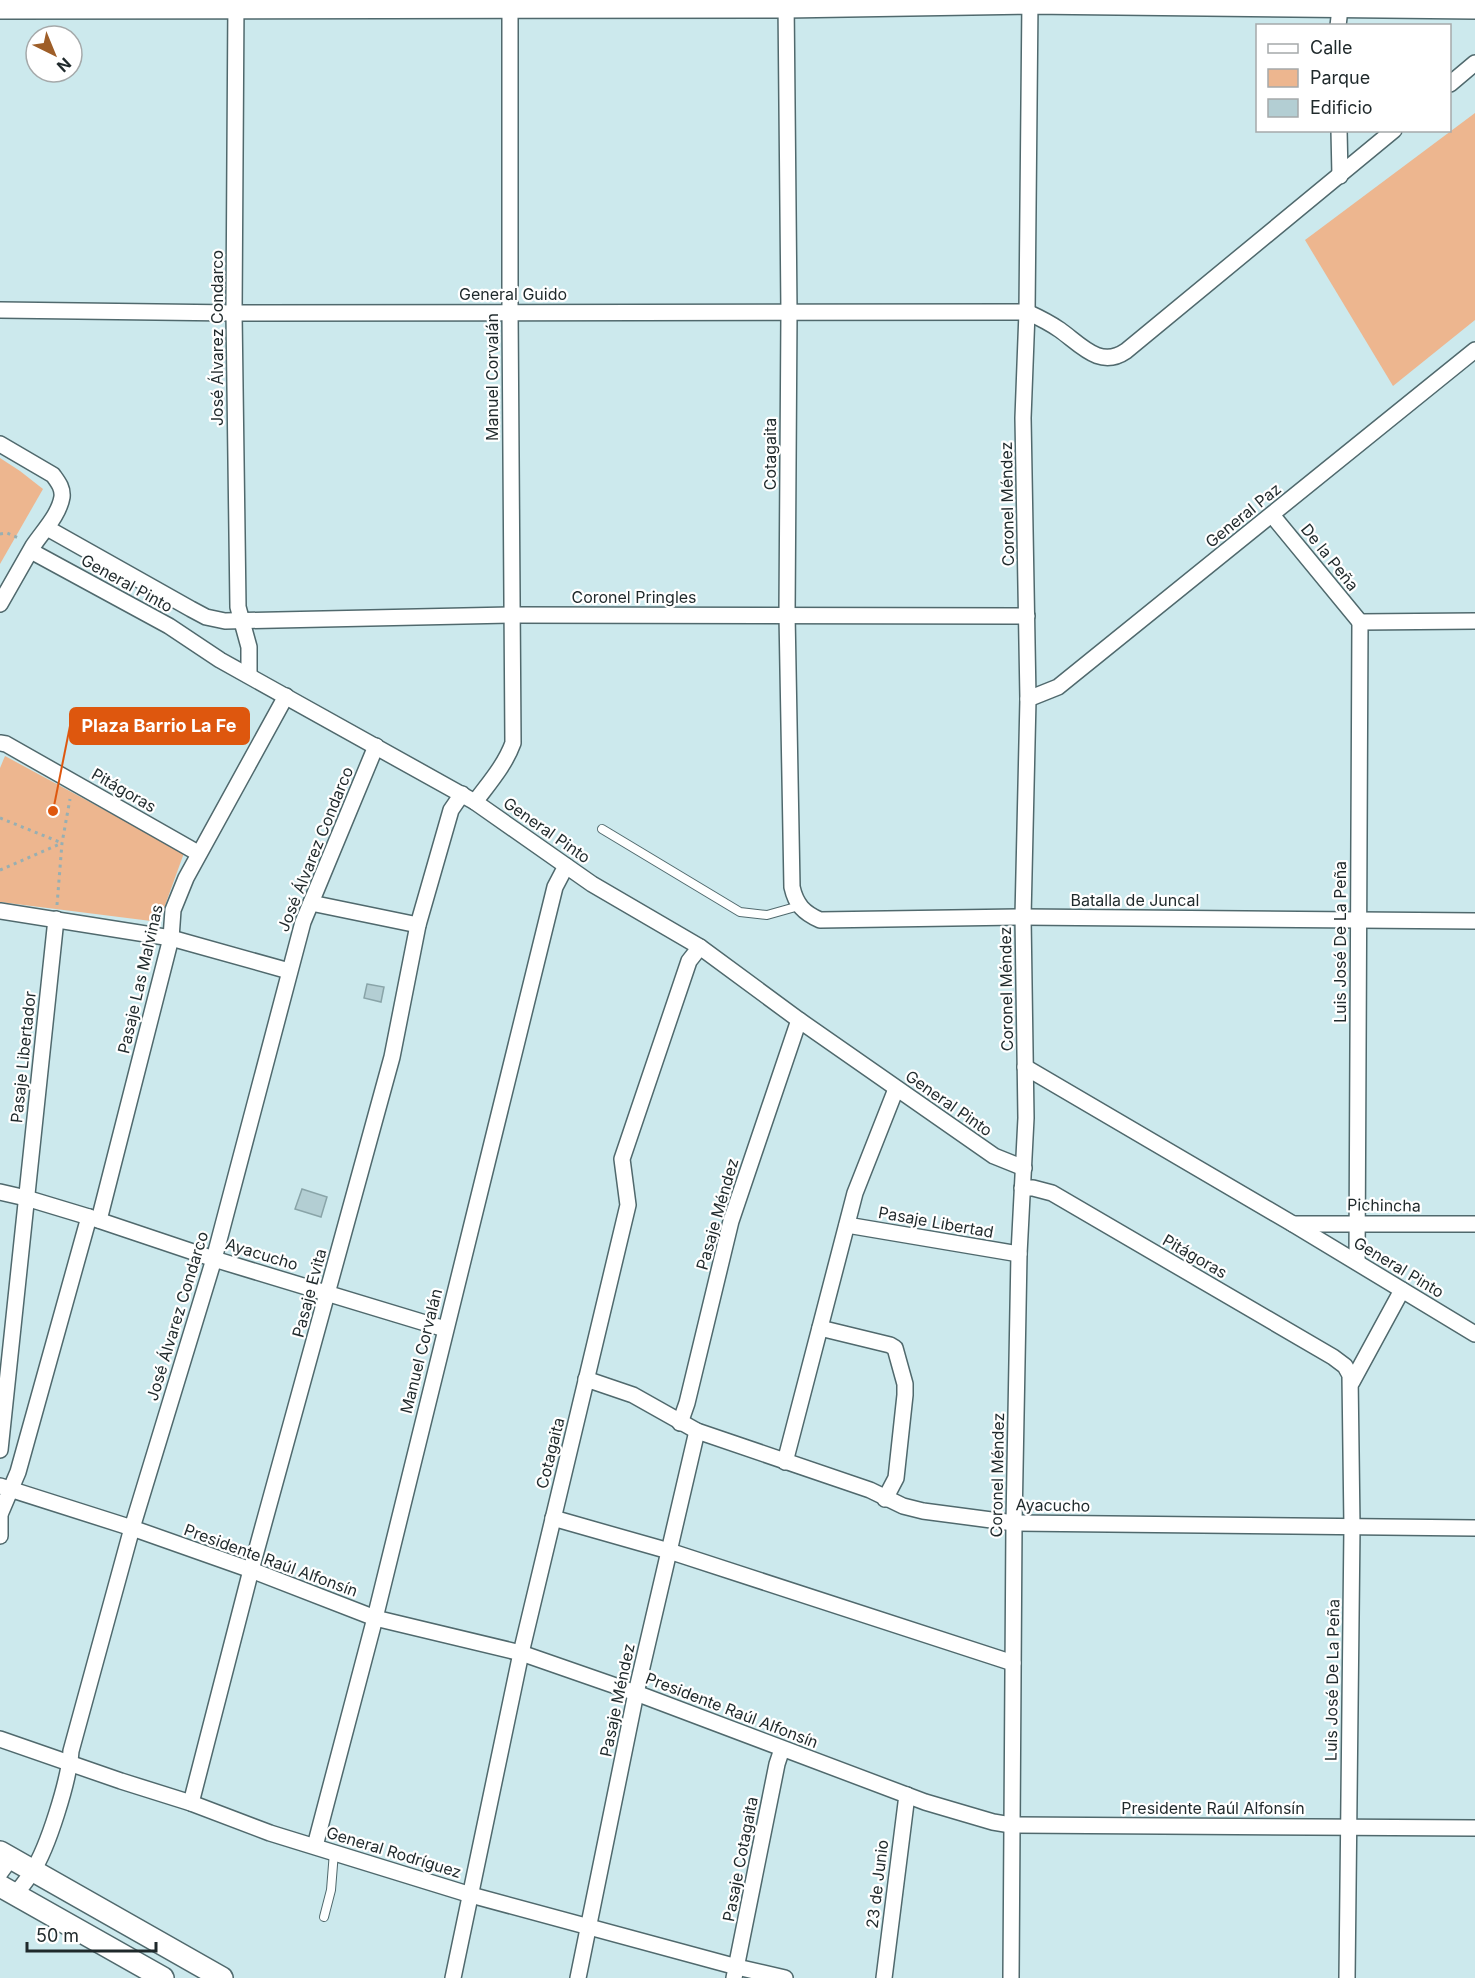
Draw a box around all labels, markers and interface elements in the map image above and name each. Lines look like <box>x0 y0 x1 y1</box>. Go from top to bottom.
north arrow <box>24 24 84 84</box>
legend <box>1256 24 1451 132</box>
text: Calle <box>1310 37 1352 58</box>
text: N <box>53 53 76 76</box>
text: Parque <box>1310 67 1370 88</box>
text: Edificio <box>1310 97 1373 118</box>
street label: José Álvarez Condarco <box>207 250 227 426</box>
street label: General Guido <box>459 284 567 304</box>
street label: Manuel Corvalán <box>482 313 502 441</box>
street label: Cotagaita <box>760 418 780 490</box>
street label: Coronel Méndez <box>996 441 1018 567</box>
street label: General Paz <box>1201 478 1285 552</box>
street label: De la Peña <box>1297 519 1363 595</box>
street label: General Pinto <box>78 550 176 616</box>
street label: Coronel Pringles <box>571 587 697 607</box>
callout: Plaza Barrio La Fe <box>70 708 249 744</box>
text: Plaza Barrio La Fe <box>81 715 237 736</box>
street label: Pitágoras <box>88 764 160 816</box>
street label: José Álvarez Condarco <box>273 764 357 934</box>
street label: General Pinto <box>500 793 594 867</box>
street label: Luis José De La Peña <box>1330 861 1350 1023</box>
street label: Batalla de Juncal <box>1071 890 1199 910</box>
street label: Pasaje Las Malvinas <box>113 902 167 1056</box>
street label: Coronel Méndez <box>995 926 1017 1052</box>
street label: Pasaje Libertador <box>6 990 40 1124</box>
street label: General Pinto <box>902 1066 996 1140</box>
street label: Pasaje Méndez <box>691 1156 743 1272</box>
street label: Pichincha <box>1347 1194 1421 1216</box>
street label: Pasaje Libertad <box>877 1202 995 1242</box>
street label: José Álvarez Condarco <box>142 1229 212 1403</box>
street label: Pitágoras <box>1159 1230 1231 1282</box>
street label: General Pinto <box>1350 1232 1448 1302</box>
street label: Ayacucho <box>223 1234 301 1274</box>
street label: Pasaje Evita <box>288 1246 330 1340</box>
street label: Manuel Corvalán <box>396 1287 446 1415</box>
street label: Coronel Méndez <box>986 1412 1008 1538</box>
street label: Cotagaita <box>532 1415 568 1491</box>
street label: Ayacucho <box>1016 1494 1090 1516</box>
street label: Presidente Raúl Alfonsín <box>181 1519 361 1601</box>
street label: Luis José De La Peña <box>1321 1599 1343 1761</box>
street label: Pasaje Méndez <box>595 1642 639 1758</box>
street label: Presidente Raúl Alfonsín <box>643 1668 821 1752</box>
street label: Pasaje Cotagaita <box>718 1795 762 1923</box>
street label: Presidente Raúl Alfonsín <box>1121 1798 1305 1818</box>
street label: General Rodríguez <box>324 1822 464 1882</box>
street label: 23 de Junio <box>862 1838 892 1930</box>
scale bar <box>27 1915 156 1953</box>
text: 50 m <box>36 1925 79 1946</box>

